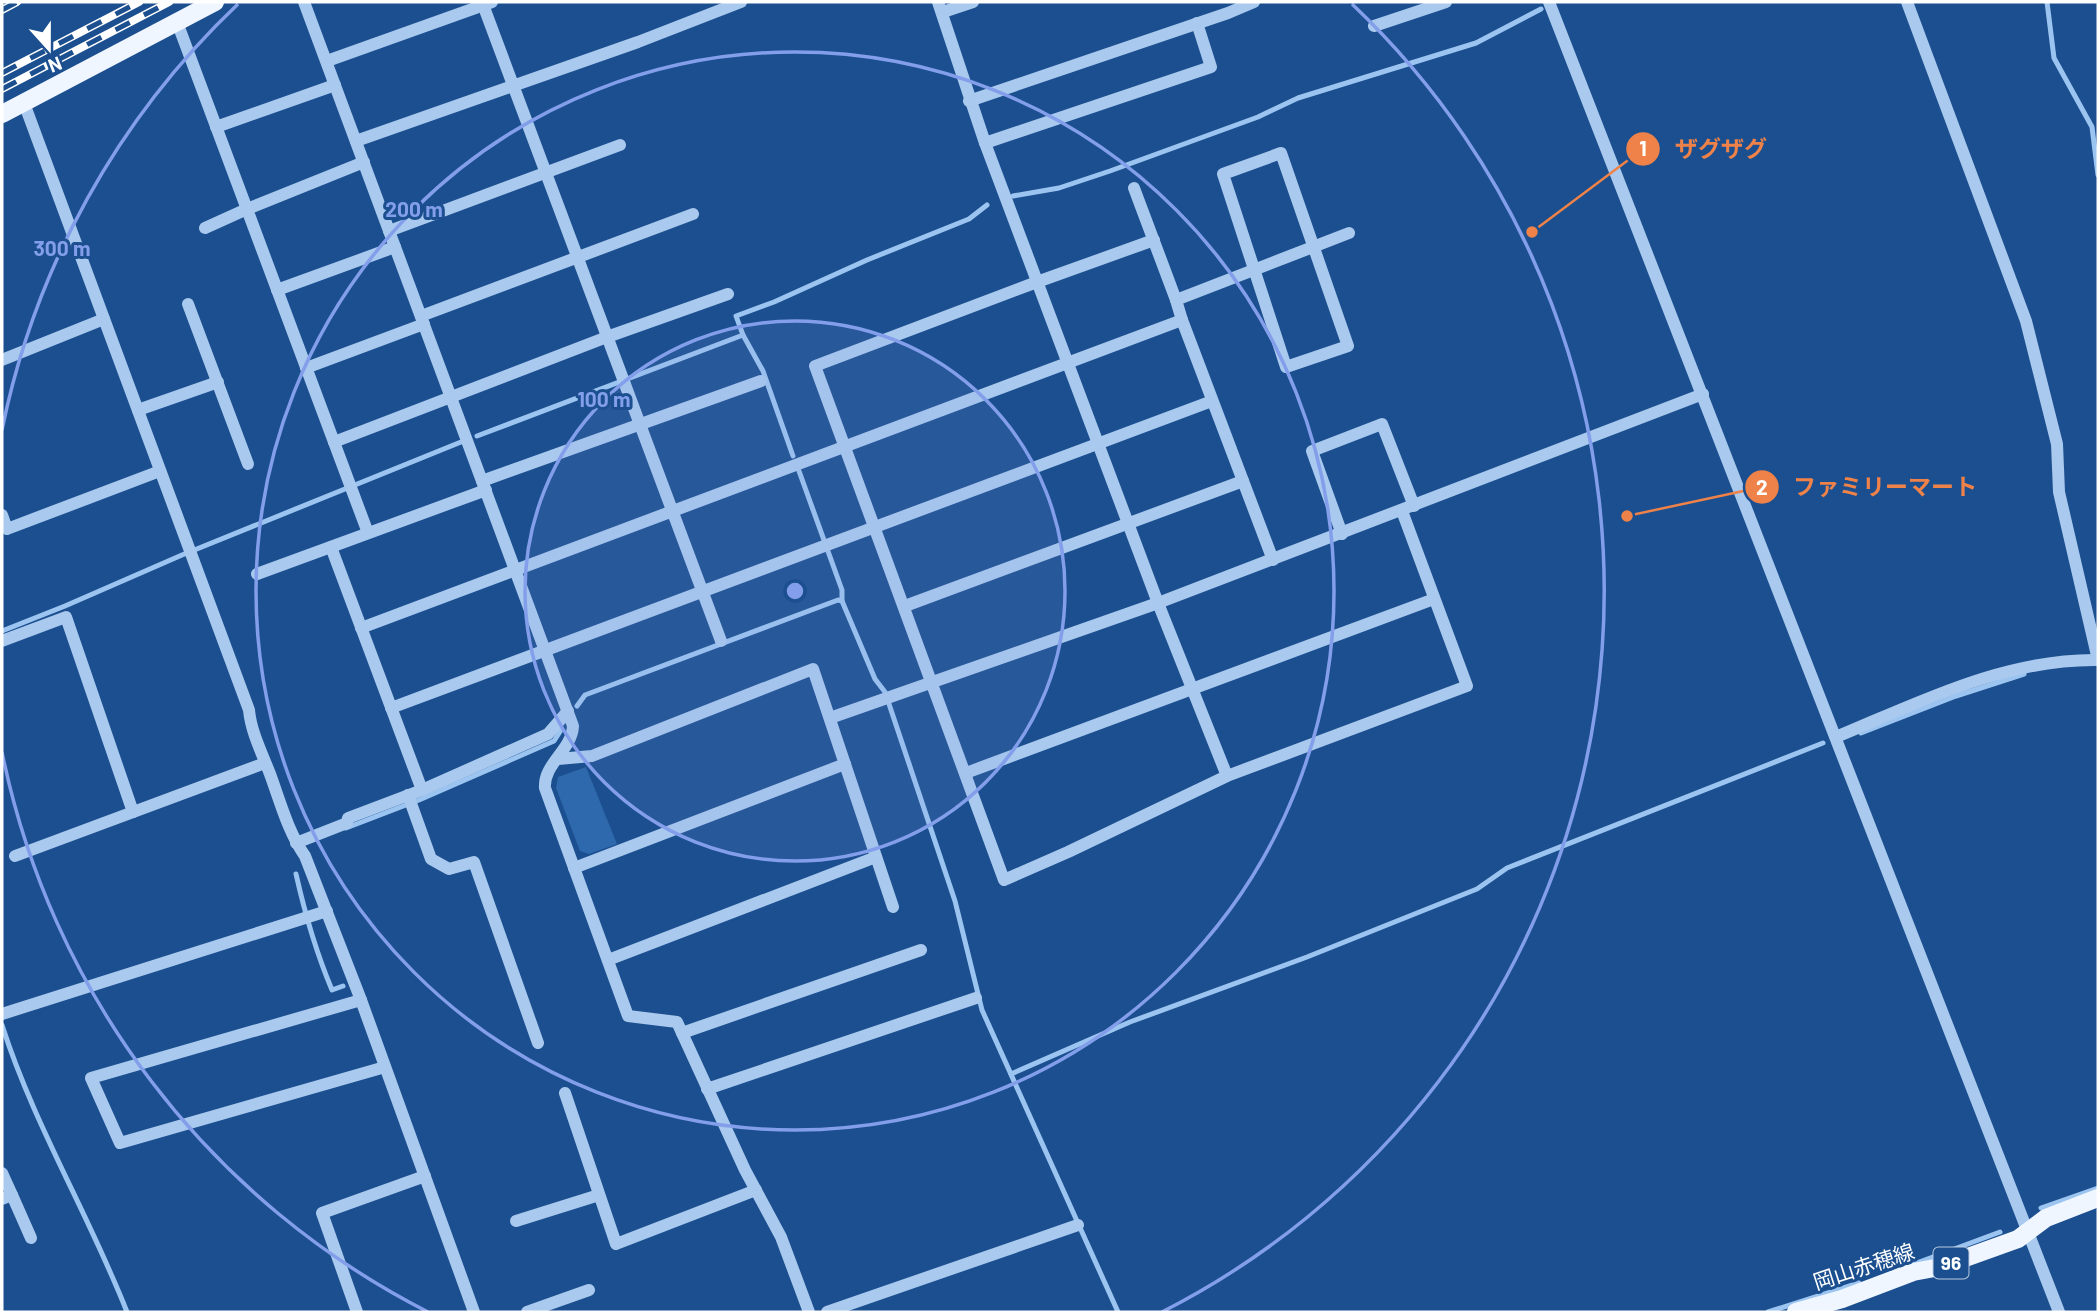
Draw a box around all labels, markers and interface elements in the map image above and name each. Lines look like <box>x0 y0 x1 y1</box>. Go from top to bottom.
north arrow <box>14 14 84 84</box>
text: N <box>45 52 65 78</box>
callout: ザグザグ <box>1626 127 1781 171</box>
text: ザグザグ <box>1675 134 1767 162</box>
text: 1 <box>1639 135 1647 160</box>
text: 200 m <box>385 196 443 221</box>
text: 300 m <box>33 235 91 260</box>
text: 100 m <box>577 386 631 411</box>
callout: ファミリーマート <box>1744 465 1991 509</box>
text: ファミリーマート <box>1793 472 1977 500</box>
text: 2 <box>1756 474 1768 499</box>
centre of rings <box>783 579 807 603</box>
street label: 岡山赤穂線 <box>1810 1237 1917 1294</box>
road number: 96 <box>1934 1247 1968 1278</box>

